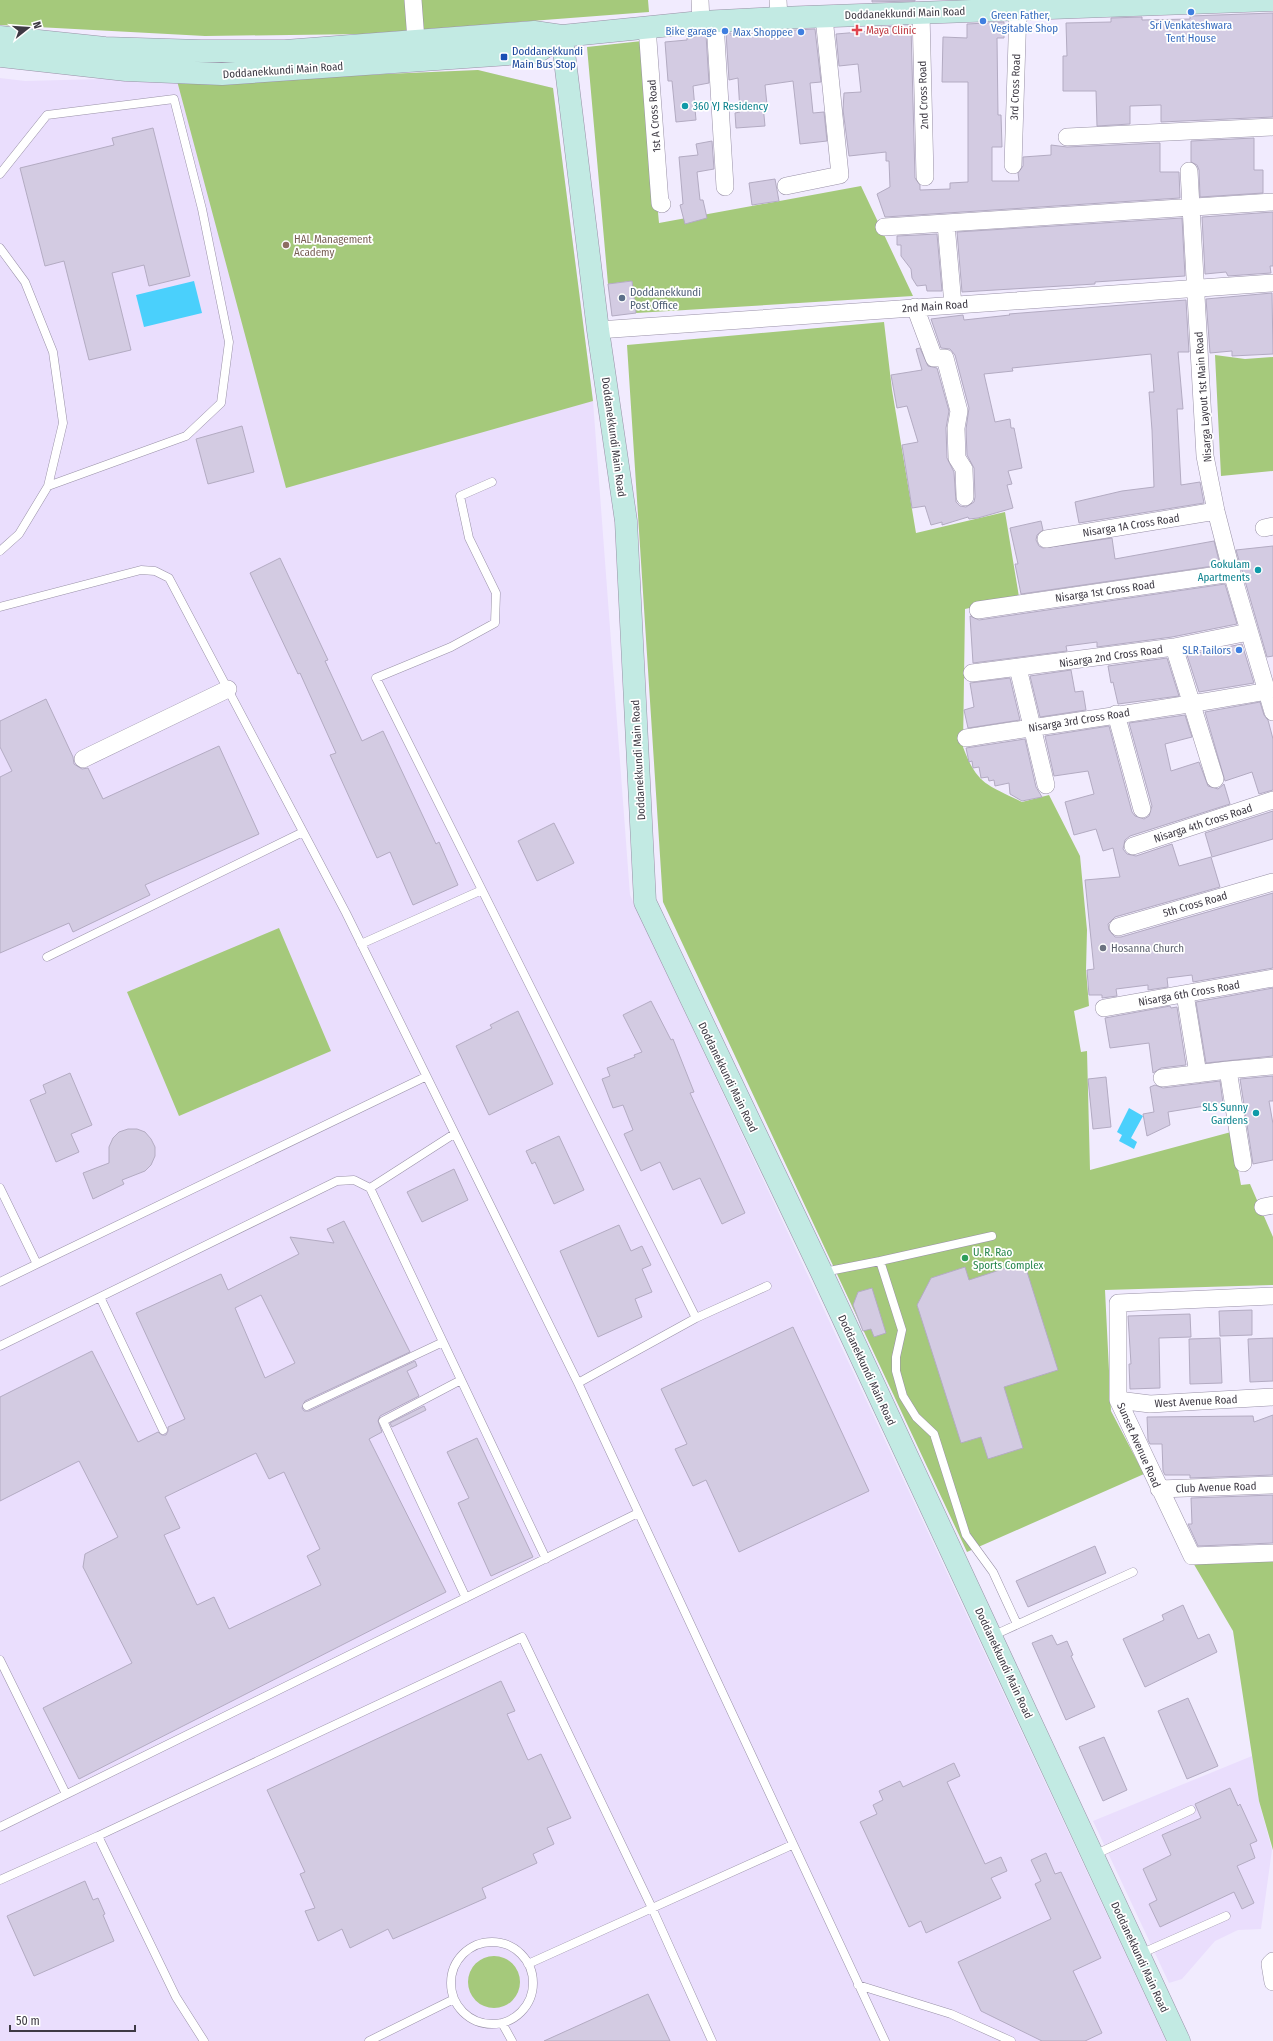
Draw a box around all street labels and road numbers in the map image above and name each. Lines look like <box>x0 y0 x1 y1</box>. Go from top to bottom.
street label: Doddanekkundi Main Road <box>844 5 966 22</box>
street label: 3rd Cross Road <box>1008 54 1023 120</box>
street label: Doddanekkundi Main Road <box>222 60 344 81</box>
street label: 2nd Cross Road <box>916 61 931 129</box>
street label: 1st A Cross Road <box>645 79 664 153</box>
street label: 2nd Main Road <box>902 298 969 315</box>
street label: Nisarga Layout 1st Main Road <box>1192 331 1215 463</box>
street label: Doddanekkundi Main Road <box>599 376 628 498</box>
street label: Nisarga 1A Cross Road <box>1082 511 1181 540</box>
street label: Nisarga 1st Cross Road <box>1054 578 1156 605</box>
street label: Nisarga 2nd Cross Road <box>1058 643 1164 670</box>
street label: Doddanekkundi Main Road <box>629 699 648 821</box>
street label: Nisarga 3rd Cross Road <box>1027 706 1131 735</box>
street label: Nisarga 4th Cross Road <box>1152 801 1254 846</box>
street label: 5th Cross Road <box>1161 889 1229 920</box>
street label: Nisarga 6th Cross Road <box>1137 978 1241 1009</box>
street label: Doddanekkundi Main Road <box>695 1020 760 1134</box>
street label: Doddanekkundi Main Road <box>835 1313 898 1428</box>
street label: West Avenue Road <box>1154 1393 1238 1410</box>
street label: Sunset Avenue Road <box>1114 1401 1163 1490</box>
street label: Club Avenue Road <box>1175 1480 1257 1495</box>
street label: Doddanekkundi Main Road <box>972 1606 1035 1721</box>
street label: Doddanekkundi Main Road <box>1108 1900 1171 2015</box>

